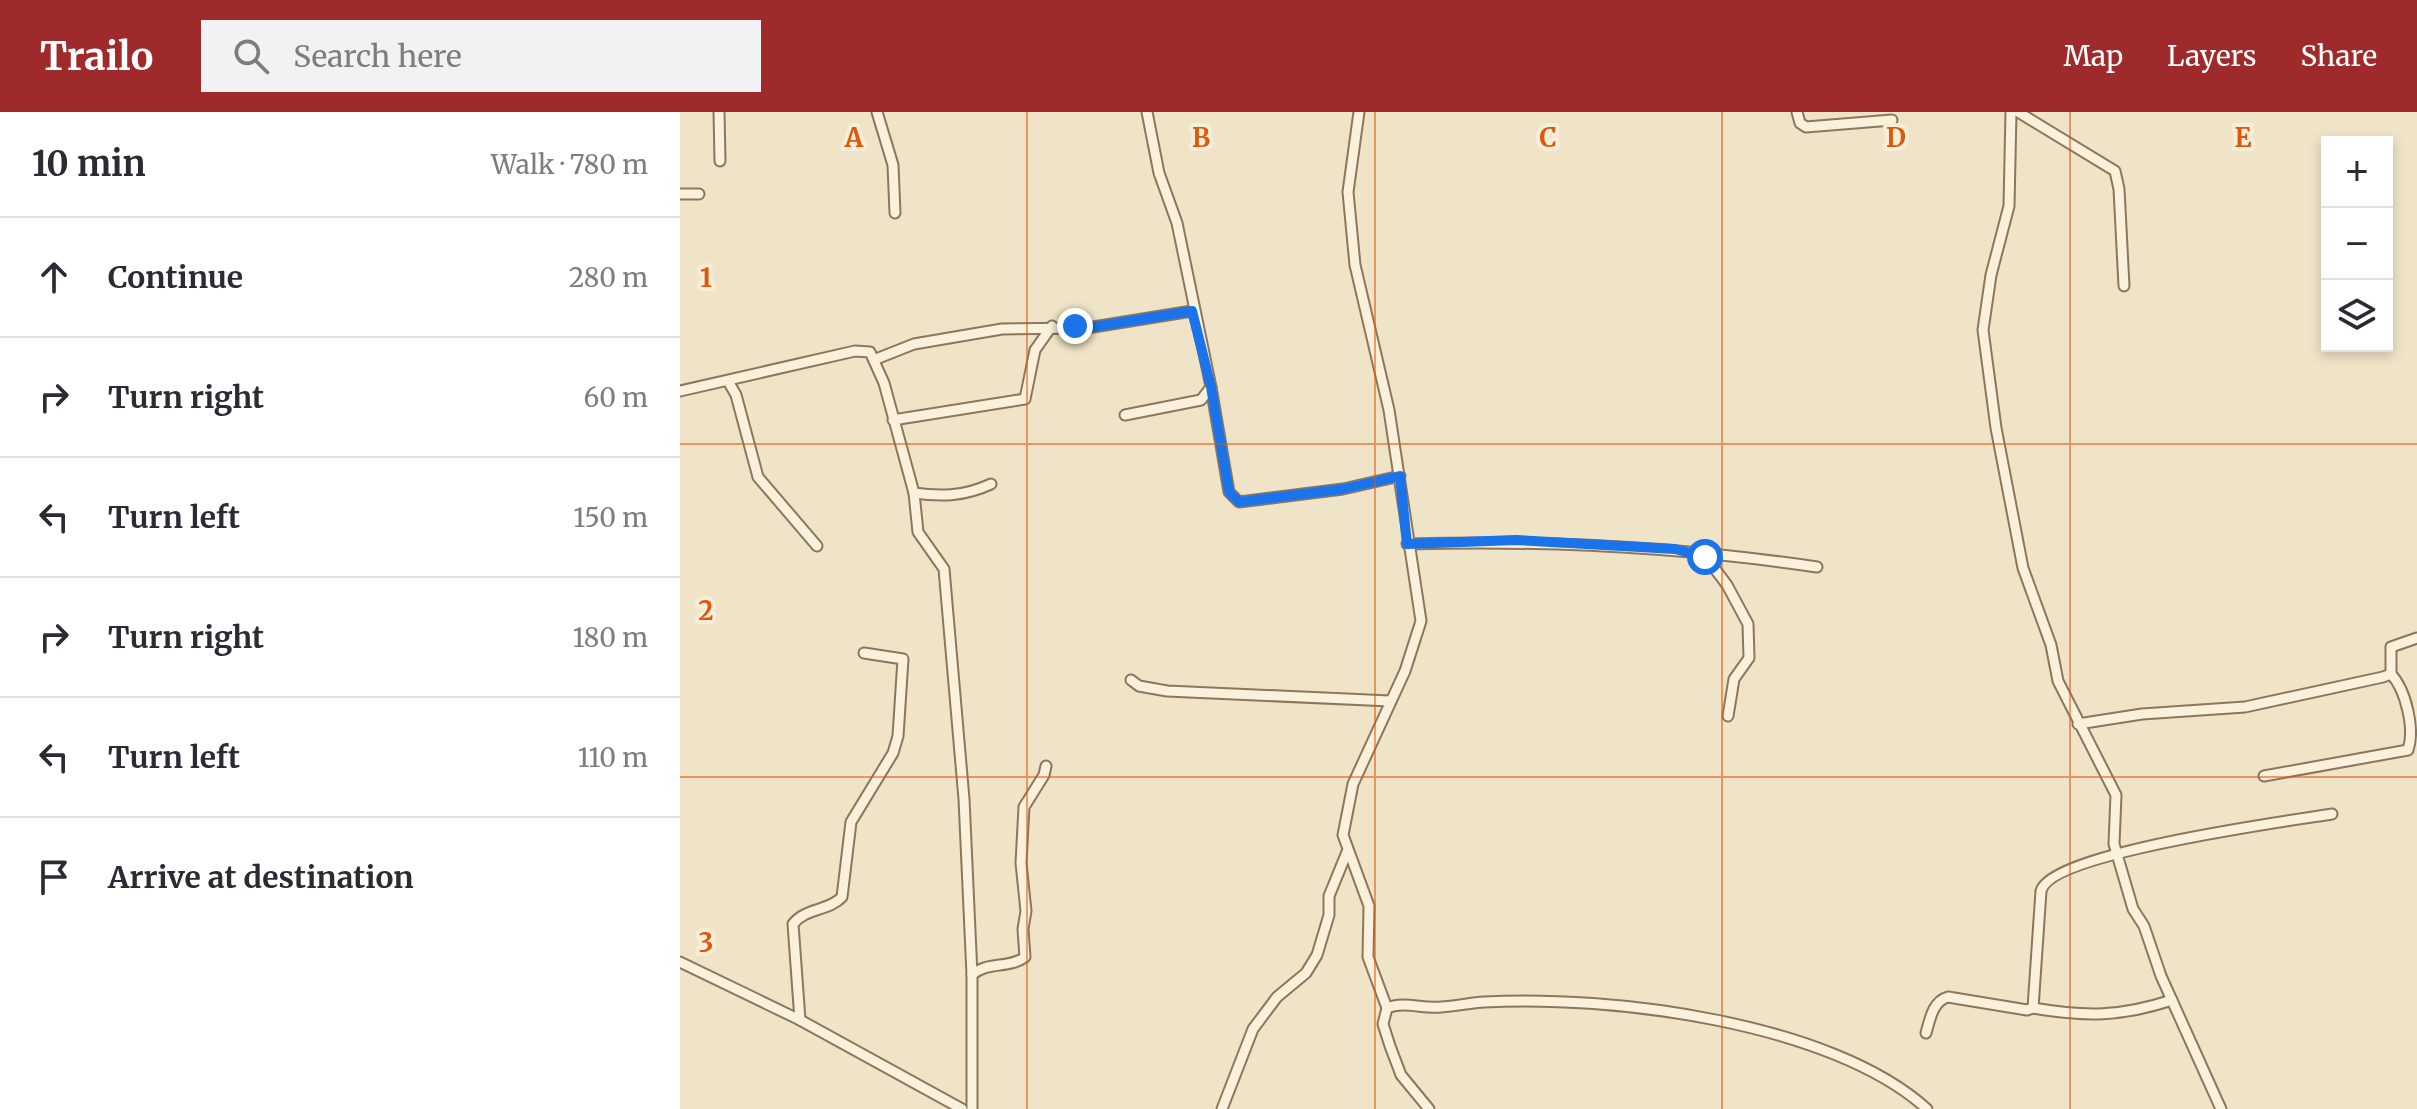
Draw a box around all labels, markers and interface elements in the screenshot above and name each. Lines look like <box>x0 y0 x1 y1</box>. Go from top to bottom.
search box <box>201 20 761 92</box>
text: Trailo <box>40 33 153 80</box>
icon: search <box>229 34 273 78</box>
text: Search here <box>293 37 462 75</box>
text: Map <box>2063 38 2123 74</box>
text: Layers <box>2167 38 2256 74</box>
text: Share <box>2300 38 2377 74</box>
text: A <box>844 121 864 154</box>
text: B <box>1192 121 1210 154</box>
text: C <box>1539 121 1557 154</box>
text: D <box>1886 121 1906 154</box>
text: E <box>2235 121 2252 154</box>
map controls <box>2321 136 2393 352</box>
button: + <box>2321 136 2393 208</box>
text: 10 min <box>32 143 146 185</box>
text: Walk · 780 m <box>491 148 648 181</box>
button: − <box>2321 208 2393 280</box>
icon: ahead <box>32 255 76 299</box>
text: Continue <box>108 258 243 296</box>
text: 280 m <box>569 261 648 294</box>
text: 1 <box>700 261 712 294</box>
button: layers <box>2321 280 2393 352</box>
route end <box>1057 308 1093 344</box>
icon: right <box>32 375 76 419</box>
text: Turn right <box>108 378 264 416</box>
text: 60 m <box>584 381 648 414</box>
icon: left <box>32 495 76 539</box>
text: Turn left <box>108 498 240 536</box>
text: 150 m <box>574 501 648 534</box>
route start <box>1687 539 1723 575</box>
text: 2 <box>698 594 714 627</box>
icon: right <box>32 615 76 659</box>
text: Turn right <box>108 618 264 656</box>
text: 180 m <box>573 621 648 654</box>
icon: left <box>32 735 76 779</box>
text: Turn left <box>108 738 240 776</box>
text: 110 m <box>578 741 648 774</box>
icon: arrive <box>32 855 76 899</box>
text: Arrive at destination <box>108 858 414 896</box>
text: 3 <box>699 926 713 959</box>

